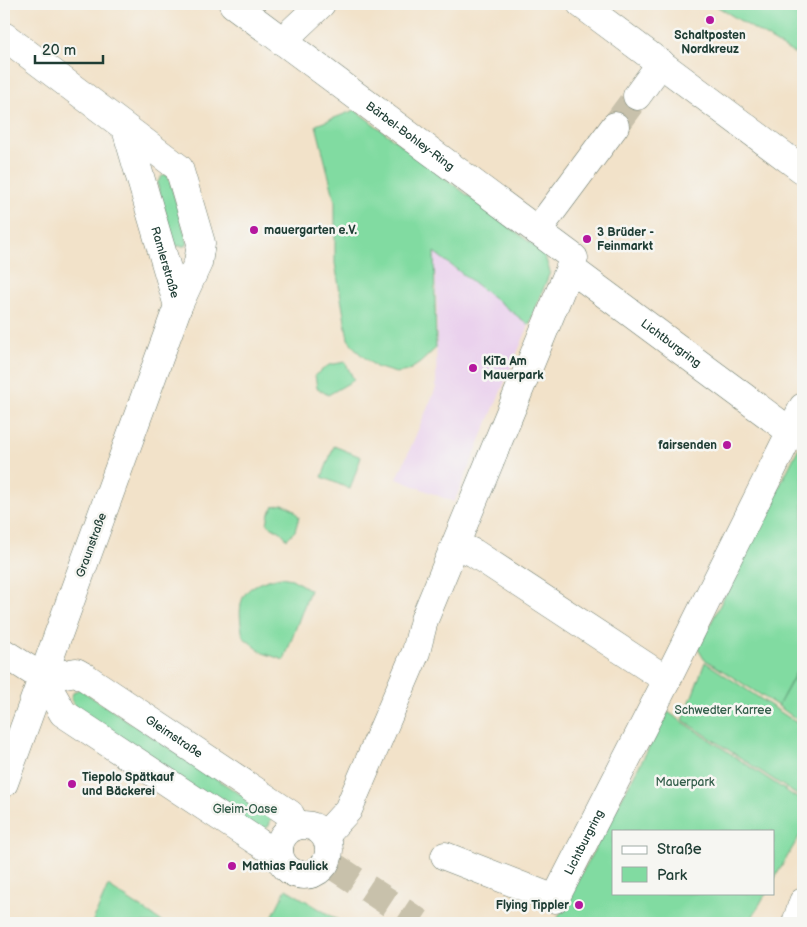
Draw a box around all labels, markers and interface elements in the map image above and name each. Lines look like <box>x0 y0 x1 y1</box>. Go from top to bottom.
marker: Schaltposten Nordkreuz <box>704 14 716 26</box>
place label: Schaltposten Nordkreuz <box>674 28 746 57</box>
scale bar <box>35 32 102 64</box>
text: 20 m <box>42 41 76 60</box>
street label: Bärbel-Bohley-Ring <box>363 99 457 174</box>
place label: mauergarten e.V. <box>264 223 357 238</box>
marker: mauergarten e.V. <box>248 224 260 236</box>
street label: Ramlerstraße <box>147 225 182 300</box>
place label: 3 Brüder - Feinmarkt <box>597 225 654 254</box>
marker: 3 Brüder - Feinmarkt <box>581 233 593 245</box>
street label: Lichtburgring <box>638 316 704 371</box>
place label: KiTa Am Mauerpark <box>483 354 544 383</box>
marker: KiTa Am Mauerpark <box>467 362 479 374</box>
place label: fairsenden <box>658 438 717 453</box>
marker: fairsenden <box>721 439 733 451</box>
street label: Graunstraße <box>73 511 110 580</box>
park label: Schwedter Karree <box>674 703 772 718</box>
street label: Gleimstraße <box>142 712 205 761</box>
place label: Tiepolo Spätkauf und Bäckerei <box>82 770 175 799</box>
park label: Mauerpark <box>655 775 715 790</box>
marker: Tiepolo Spätkauf und Bäckerei <box>66 778 78 790</box>
park label: Gleim-Oase <box>213 802 277 817</box>
street label: Lichtburgring <box>562 807 608 878</box>
legend <box>612 830 774 894</box>
text: Straße <box>657 840 702 859</box>
place label: Mathias Paulick <box>242 859 329 874</box>
marker: Mathias Paulick <box>226 860 238 872</box>
text: Park <box>657 866 688 885</box>
place label: Flying Tippler <box>496 898 569 913</box>
marker: Flying Tippler <box>573 899 585 911</box>

